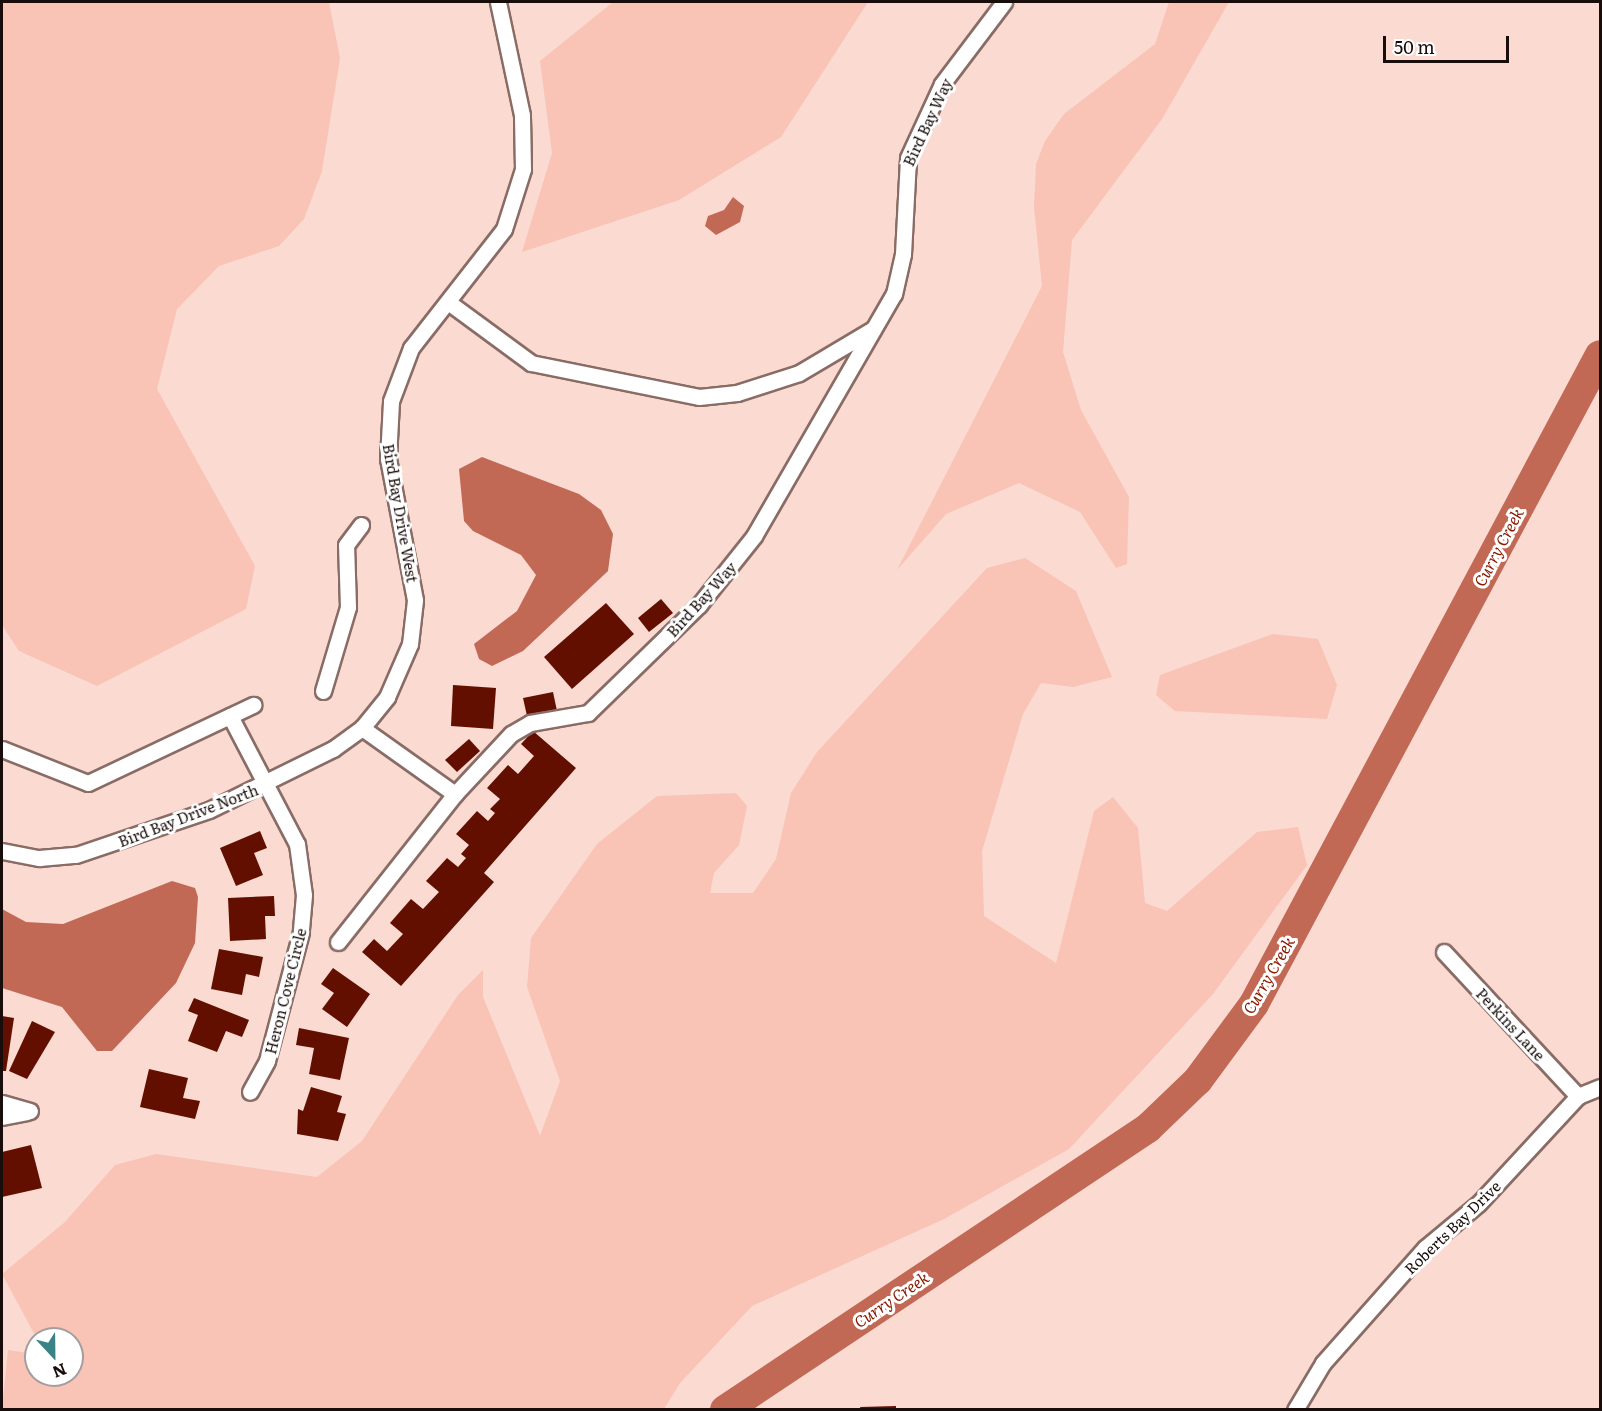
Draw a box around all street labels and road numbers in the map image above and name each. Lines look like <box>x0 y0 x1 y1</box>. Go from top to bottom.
street label: Bird Bay Way <box>899 75 955 169</box>
street label: Bird Bay Drive West <box>380 442 422 584</box>
street label: Bird Bay Way <box>663 558 739 640</box>
street label: Bird Bay Drive North <box>115 780 261 850</box>
street label: Heron Cove Circle <box>261 926 309 1056</box>
street label: Perkins Lane <box>1473 984 1549 1064</box>
street label: Roberts Bay Drive <box>1400 1177 1504 1277</box>

